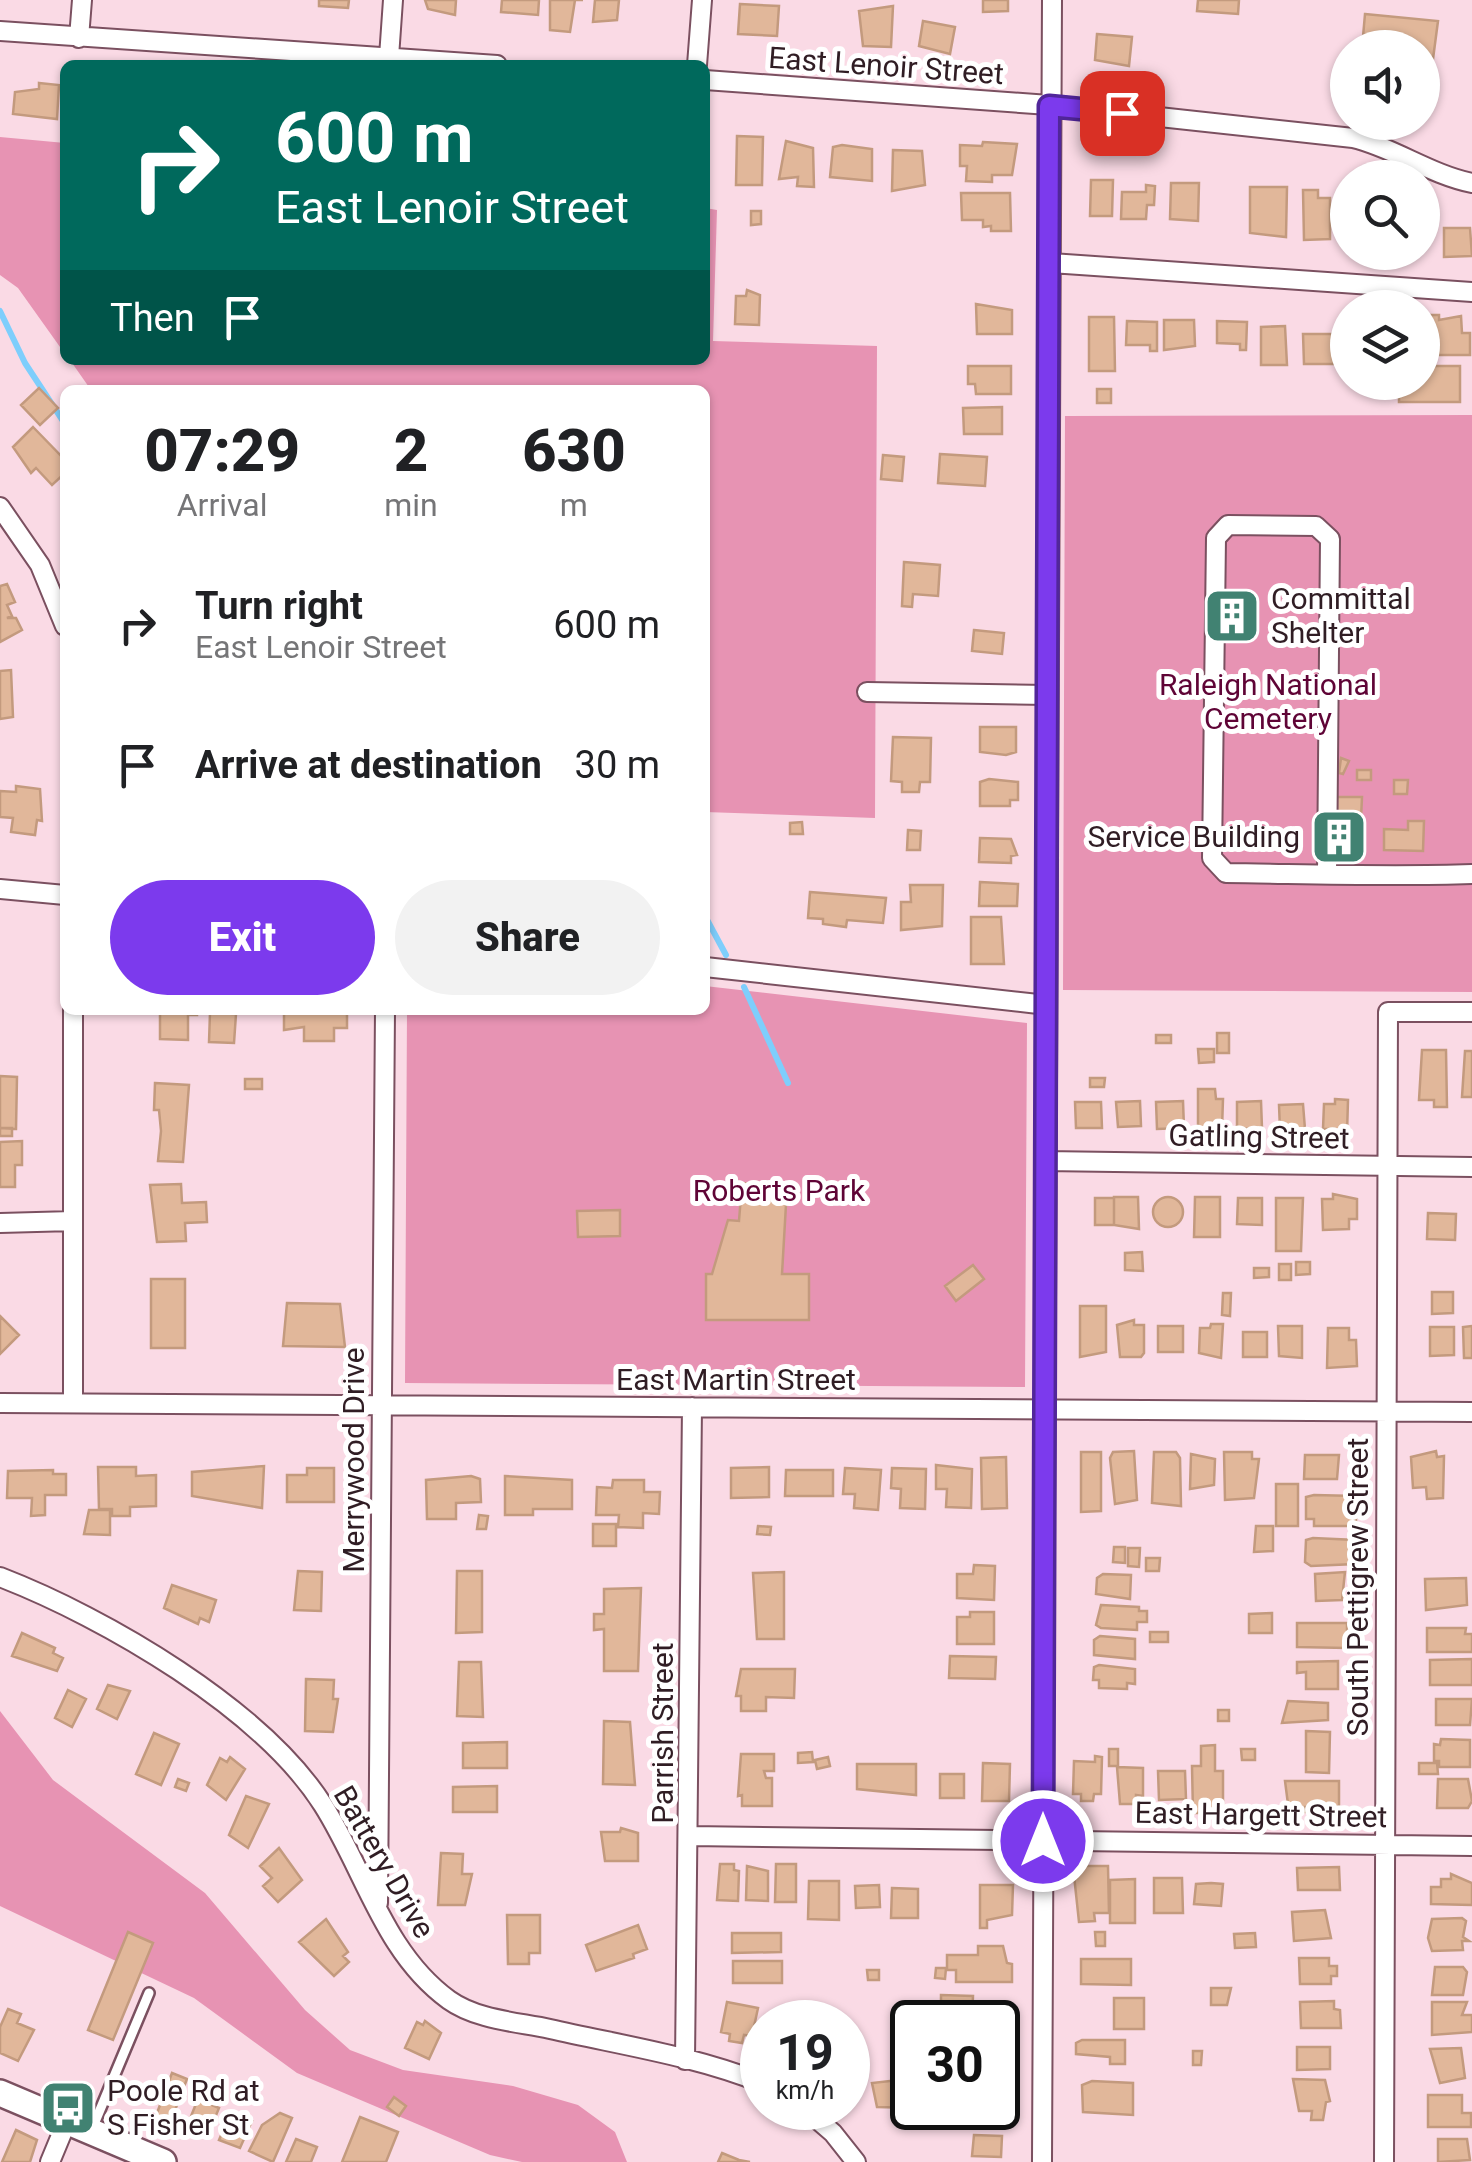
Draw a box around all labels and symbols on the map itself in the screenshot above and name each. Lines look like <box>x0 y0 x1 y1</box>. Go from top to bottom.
street label: East Lenoir Street <box>767 40 1005 91</box>
pin <box>1080 71 1165 156</box>
place label: Committal Shelter <box>1271 581 1411 650</box>
building icon: Committal Shelter <box>1202 586 1262 646</box>
park label: Raleigh National Cemetery <box>1159 667 1377 736</box>
building icon: Service Building <box>1309 807 1369 867</box>
place label: Service Building <box>1088 819 1300 854</box>
street label: Gatling Street <box>1168 1117 1350 1156</box>
park label: Roberts Park <box>693 1173 866 1208</box>
street label: Merrywood Drive <box>336 1347 371 1573</box>
street label: East Martin Street <box>616 1362 856 1397</box>
street label: South Pettigrew Street <box>1340 1438 1375 1736</box>
street label: Parrish Street <box>645 1642 680 1824</box>
street label: Battery Drive <box>327 1779 442 1944</box>
position arrow <box>991 1789 1095 1893</box>
street label: East Hargett Street <box>1134 1795 1388 1834</box>
speed limit sign: 30 <box>890 2000 1020 2130</box>
place label: Poole Rd at S Fisher St <box>107 2073 260 2142</box>
bus stop icon: Poole Rd at S Fisher St <box>38 2078 98 2138</box>

